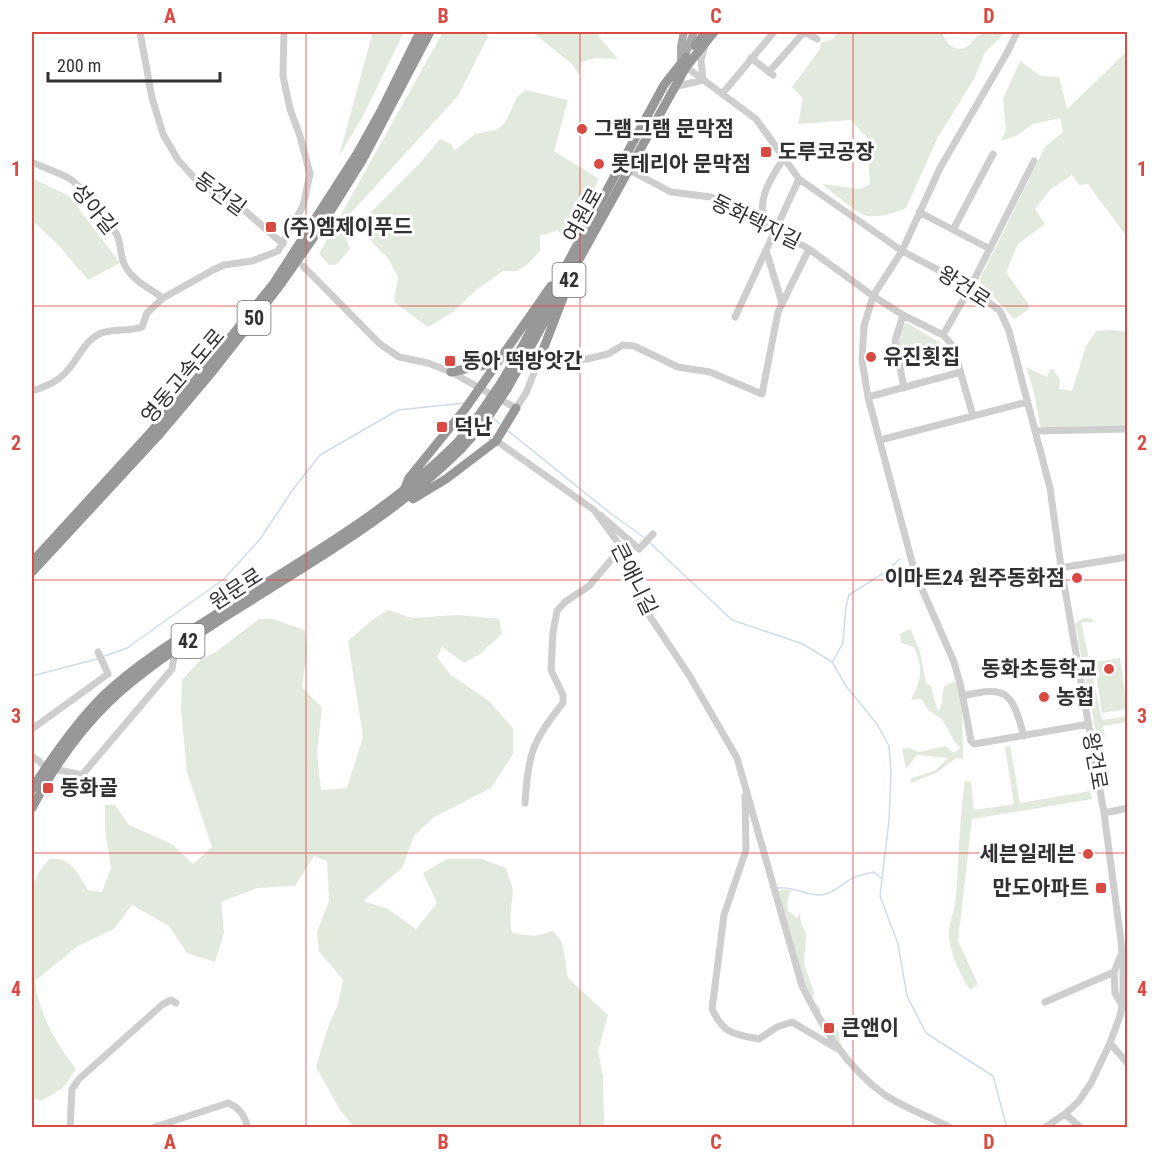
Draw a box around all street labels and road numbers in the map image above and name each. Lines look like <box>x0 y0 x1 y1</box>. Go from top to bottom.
street label: 동건길 <box>189 167 251 221</box>
street label: 성아길 <box>66 179 122 239</box>
street label: 여원로 <box>558 184 608 246</box>
street label: 동화택지길 <box>707 190 805 254</box>
street label: 왕건로 <box>933 261 995 313</box>
road number: 42 <box>552 263 586 297</box>
road number: 50 <box>238 301 270 335</box>
street label: 영동고속도로 <box>137 324 229 428</box>
street label: 큰애니길 <box>606 539 662 619</box>
street label: 원문로 <box>205 563 267 615</box>
road number: 42 <box>172 624 204 658</box>
street label: 왕건로 <box>1078 730 1112 792</box>

